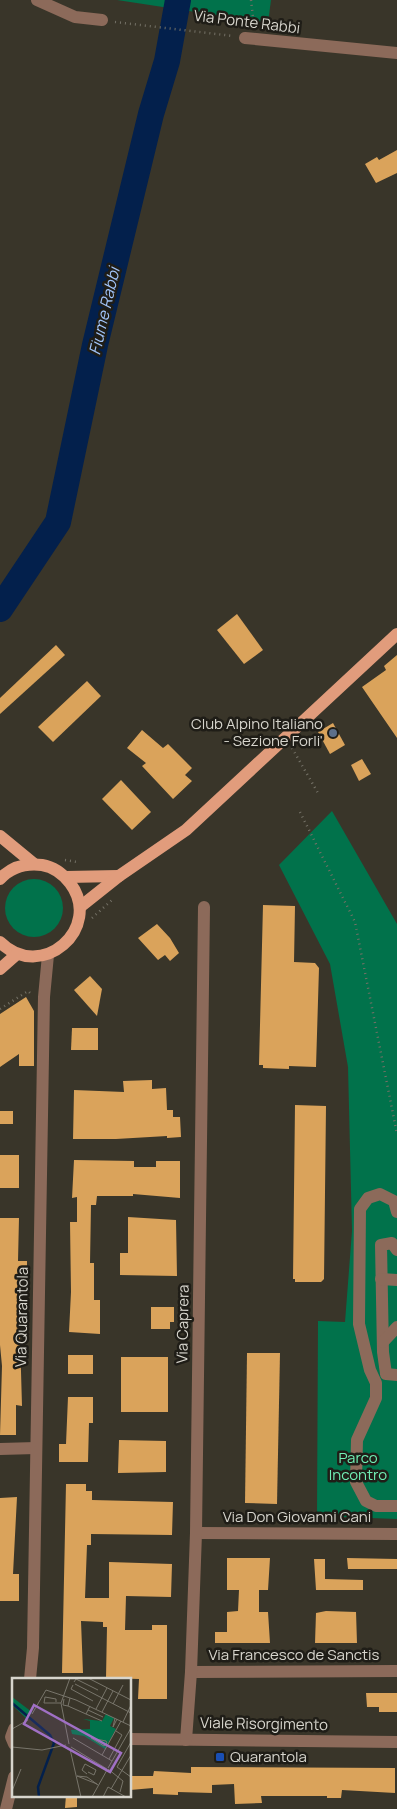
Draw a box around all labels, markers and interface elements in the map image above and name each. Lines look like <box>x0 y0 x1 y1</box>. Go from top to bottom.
street label: Via Ponte Rabbi <box>193 5 301 38</box>
water label: Fiume Rabbi <box>83 263 125 357</box>
place label: Club Alpino Italiano - Sezione Forli' <box>191 713 323 751</box>
marker: Club Alpino Italiano - Sezione Forli' <box>327 727 339 739</box>
street label: Via Quarantola <box>10 1267 33 1367</box>
street label: Via Caprera <box>171 1284 194 1364</box>
park label: Parco Incontro <box>329 1447 387 1485</box>
street label: Via Don Giovanni Cani <box>223 1506 371 1527</box>
street label: Via Francesco de Sanctis <box>209 1644 380 1665</box>
inset map <box>12 1678 131 1796</box>
street label: Viale Risorgimento <box>200 1712 328 1735</box>
place label: Quarantola <box>230 1746 307 1767</box>
marker: Quarantola <box>214 1751 226 1763</box>

